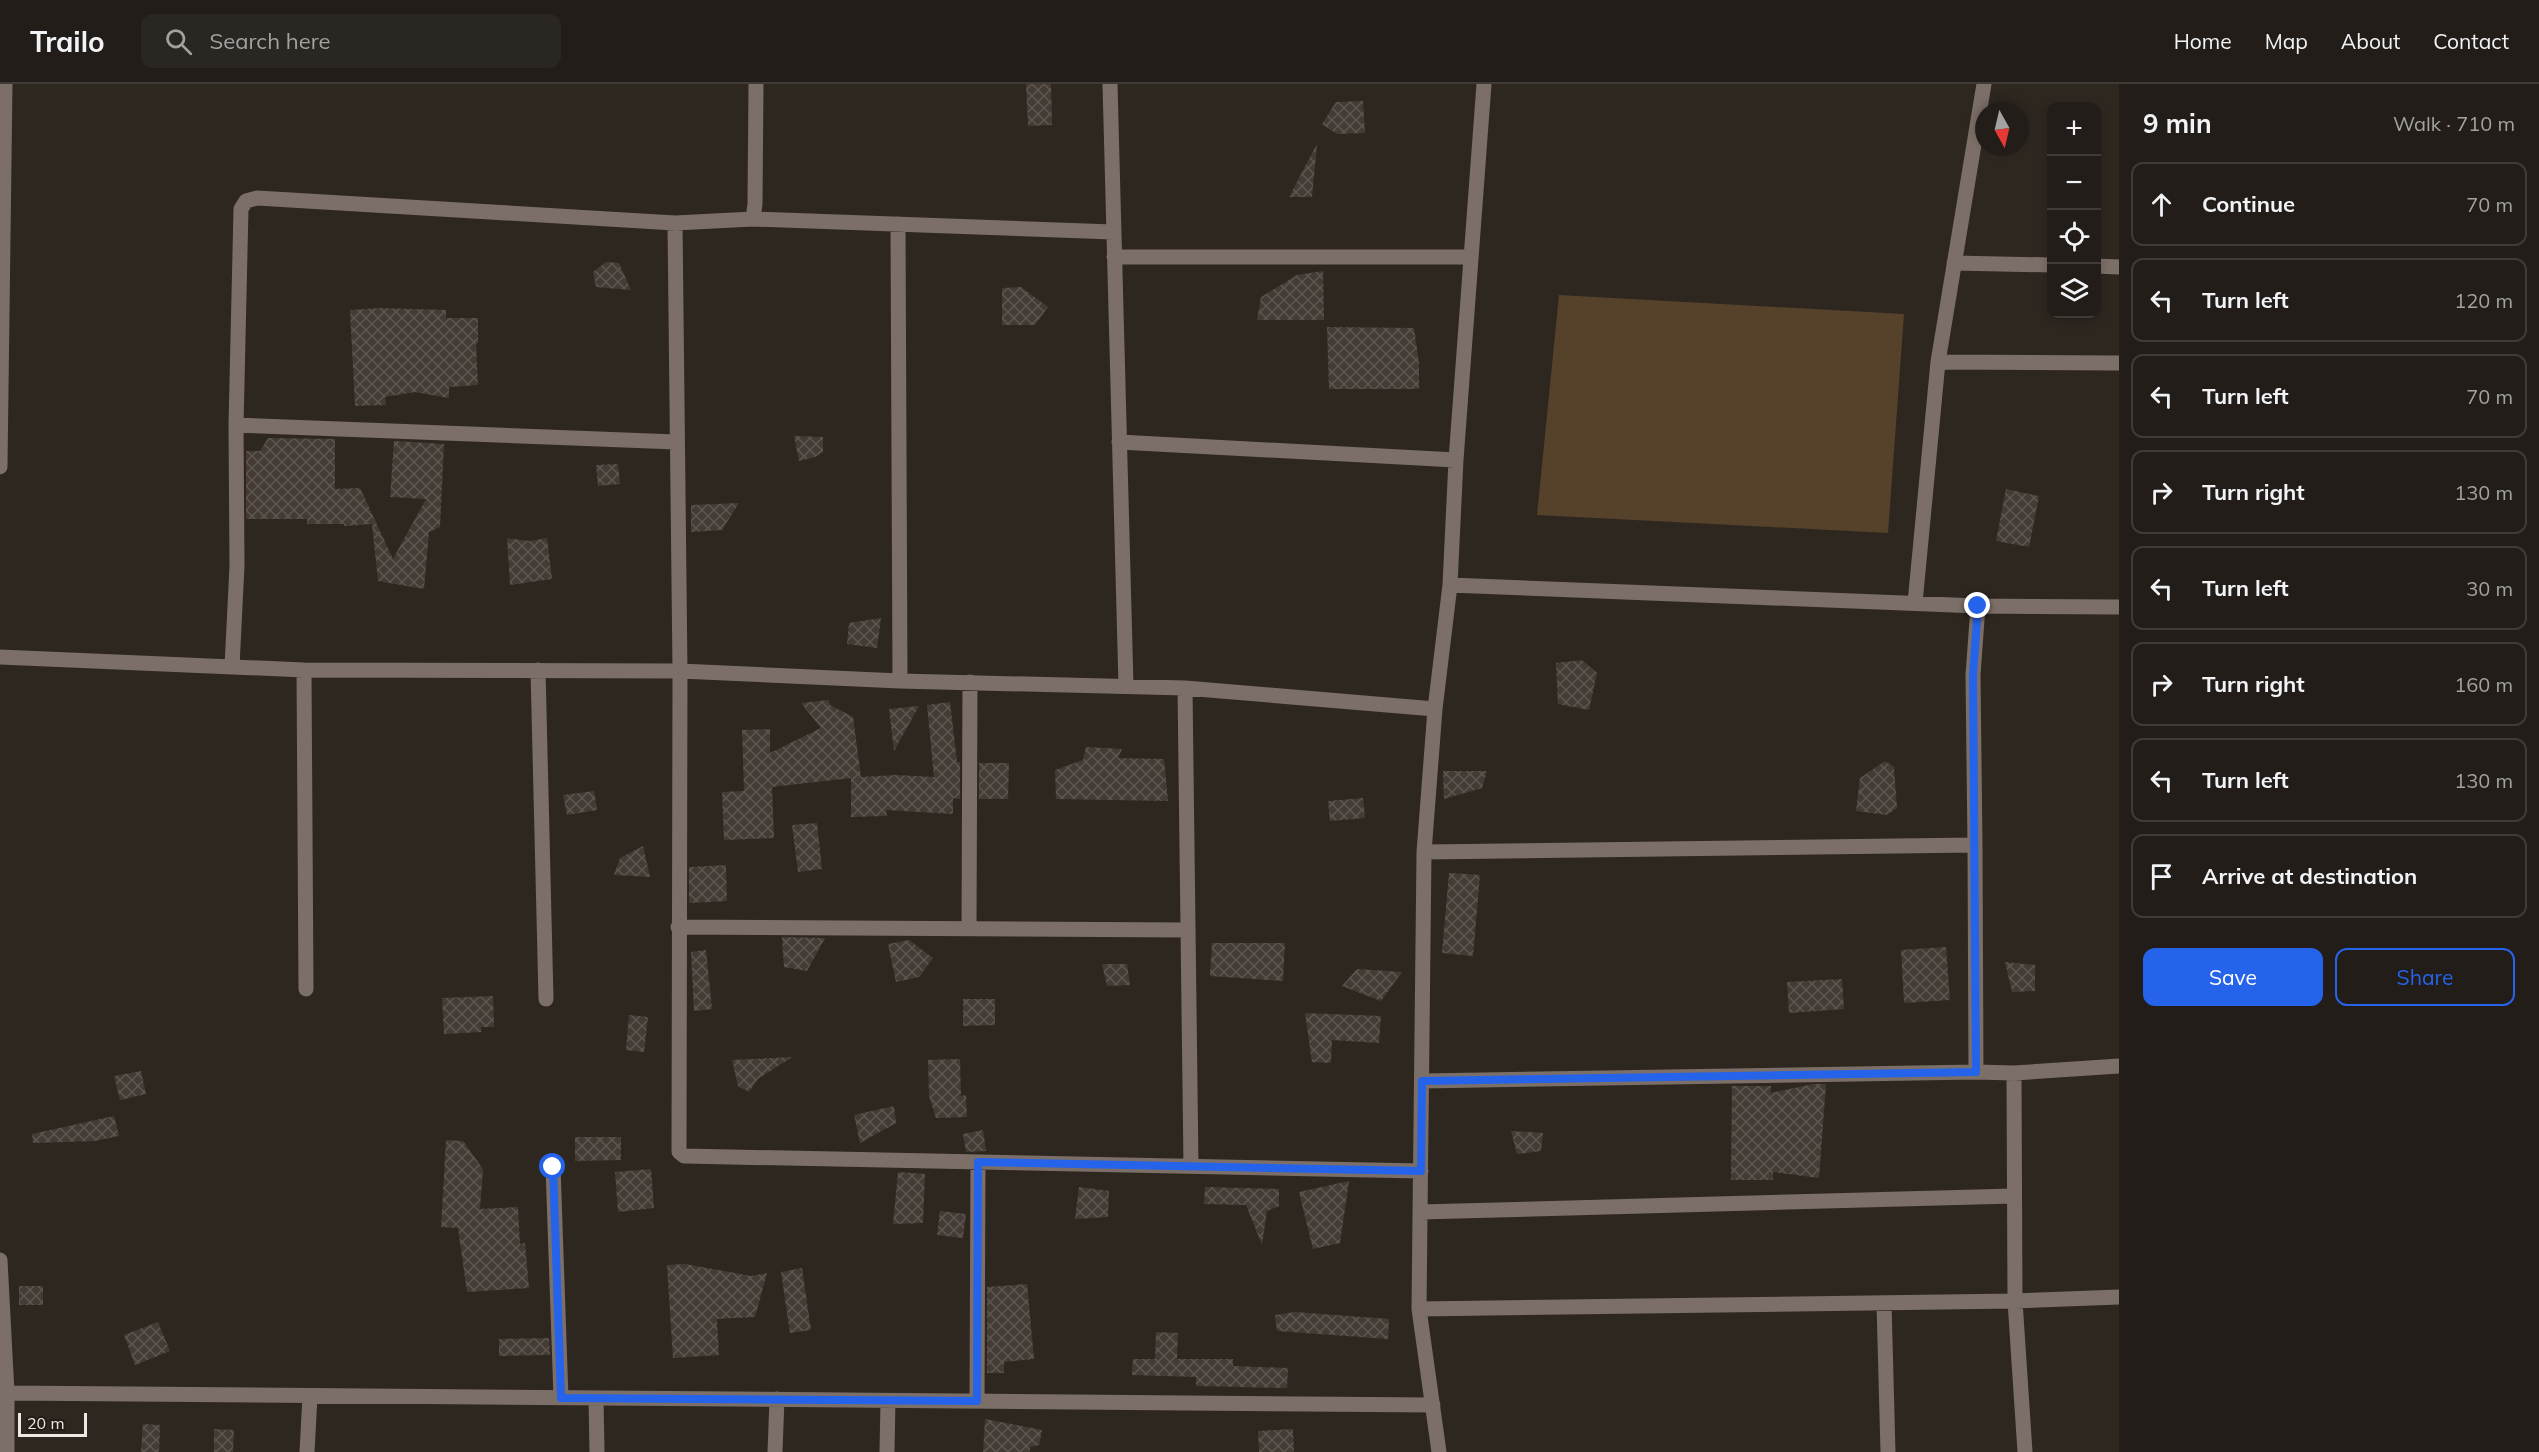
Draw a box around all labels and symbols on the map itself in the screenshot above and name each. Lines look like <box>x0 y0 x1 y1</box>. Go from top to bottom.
north arrow <box>1975 102 2029 156</box>
route end <box>1964 592 1990 618</box>
route start <box>539 1153 565 1179</box>
scale bar <box>18 1410 87 1438</box>

